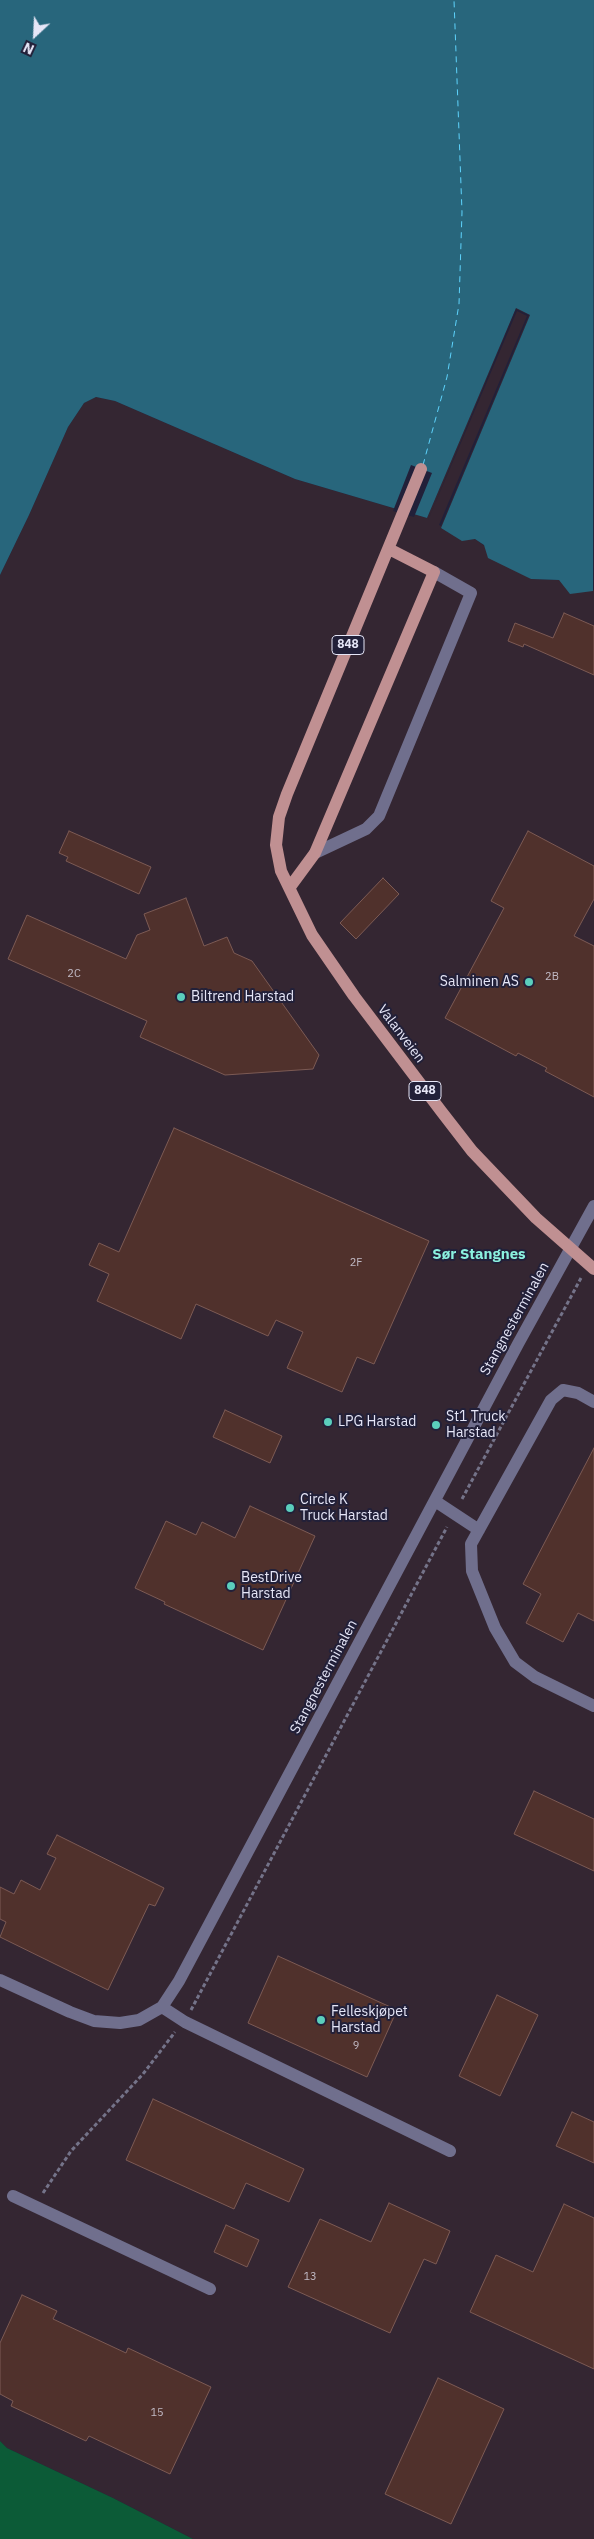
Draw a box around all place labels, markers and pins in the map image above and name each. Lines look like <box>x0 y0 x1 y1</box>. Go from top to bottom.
place label: Salminen AS <box>440 974 519 990</box>
marker: Salminen AS <box>523 976 535 988</box>
place label: Biltrend Harstad <box>191 989 294 1005</box>
marker: Biltrend Harstad <box>175 991 187 1003</box>
place label: St1 Truck Harstad <box>446 1409 506 1441</box>
place label: LPG Harstad <box>338 1414 416 1430</box>
marker: LPG Harstad <box>322 1416 334 1428</box>
marker: St1 Truck Harstad <box>430 1419 442 1431</box>
place label: Circle K Truck Harstad <box>300 1492 388 1524</box>
marker: Circle K Truck Harstad <box>284 1502 296 1514</box>
place label: BestDrive Harstad <box>241 1570 302 1602</box>
marker: BestDrive Harstad <box>225 1580 237 1592</box>
place label: Felleskjøpet Harstad <box>331 2004 408 2036</box>
marker: Felleskjøpet Harstad <box>315 2014 327 2026</box>

